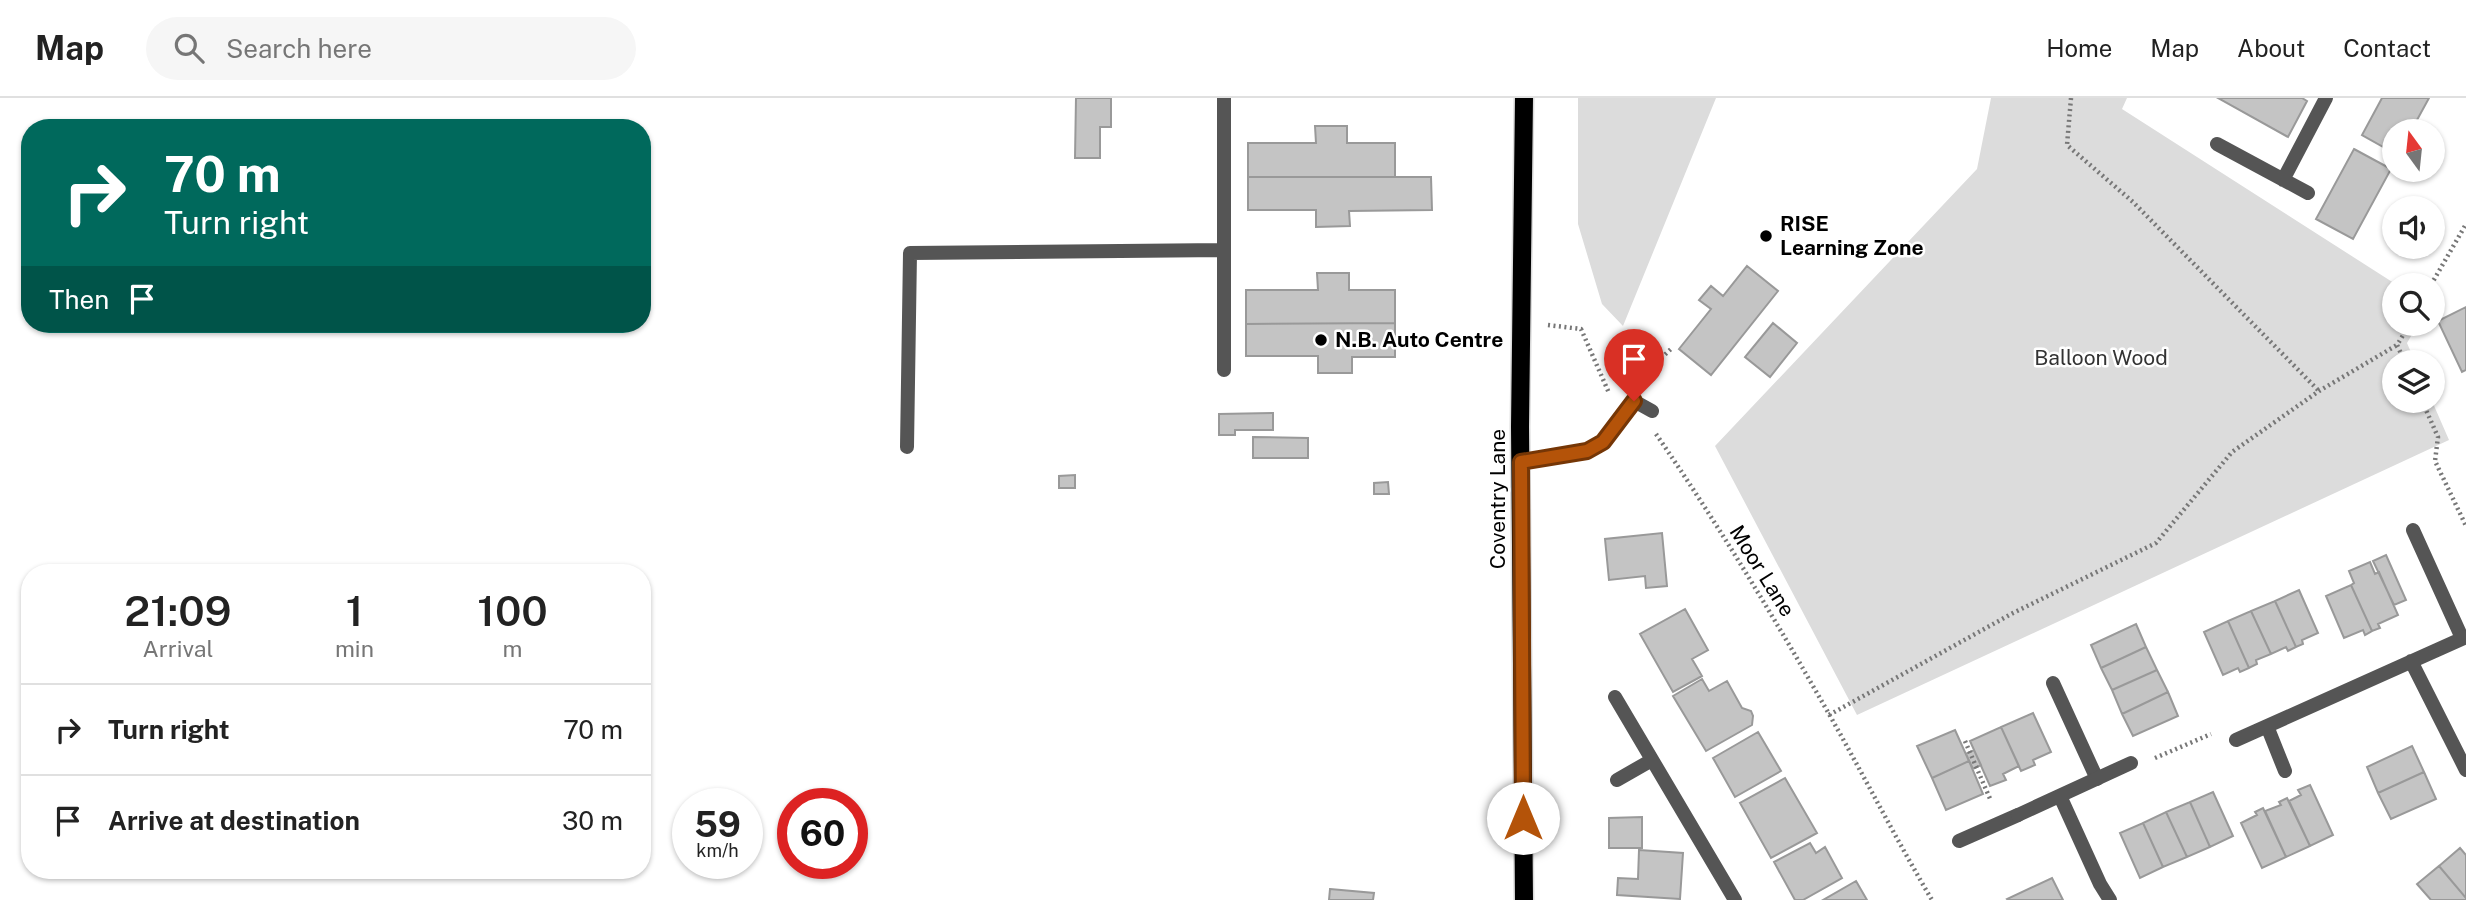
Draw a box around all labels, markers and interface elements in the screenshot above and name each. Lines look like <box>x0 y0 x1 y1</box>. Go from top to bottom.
search box <box>146 17 636 80</box>
text: Map <box>35 29 104 67</box>
icon: search <box>170 29 208 67</box>
text: Search here <box>226 33 372 64</box>
text: Home <box>2046 34 2112 62</box>
text: Map <box>2150 34 2199 62</box>
text: About <box>2237 34 2305 62</box>
text: Contact <box>2343 34 2431 62</box>
north arrow <box>2382 119 2445 182</box>
map controls <box>2382 119 2445 413</box>
text: 70 m <box>164 145 281 203</box>
icon: right <box>49 147 140 238</box>
button: sound <box>2382 196 2445 259</box>
text: Turn right <box>164 204 309 241</box>
place label: RISE Learning Zone <box>1780 211 1924 260</box>
marker: RISE Learning Zone <box>1758 228 1774 244</box>
button: search <box>2382 273 2445 336</box>
icon: arrive <box>123 280 161 318</box>
text: Then <box>49 284 109 315</box>
place label: N.B. Auto Centre <box>1335 327 1503 352</box>
pin <box>1604 329 1664 401</box>
marker: N.B. Auto Centre <box>1313 332 1329 348</box>
icon: arrive <box>1615 340 1653 378</box>
park label: Balloon Wood <box>2034 345 2168 370</box>
button: layers <box>2382 350 2445 413</box>
street label: Coventry Lane <box>1485 429 1510 569</box>
street label: Moor Lane <box>1725 520 1800 621</box>
text: 21:09 <box>124 586 232 635</box>
text: 1 <box>346 586 363 635</box>
text: 100 <box>477 586 548 635</box>
text: Arrival <box>142 635 214 662</box>
text: min <box>335 635 374 662</box>
text: m <box>503 635 522 662</box>
icon: right <box>49 711 87 749</box>
text: Turn right <box>108 714 230 745</box>
text: 70 m <box>563 714 623 745</box>
position arrow <box>1486 781 1560 855</box>
speed limit sign: 60 <box>777 788 868 879</box>
icon: arrive <box>49 802 87 840</box>
text: 59 <box>694 804 741 845</box>
text: Arrive at destination <box>108 805 360 836</box>
text: 30 m <box>562 805 623 836</box>
text: km/h <box>696 840 739 861</box>

